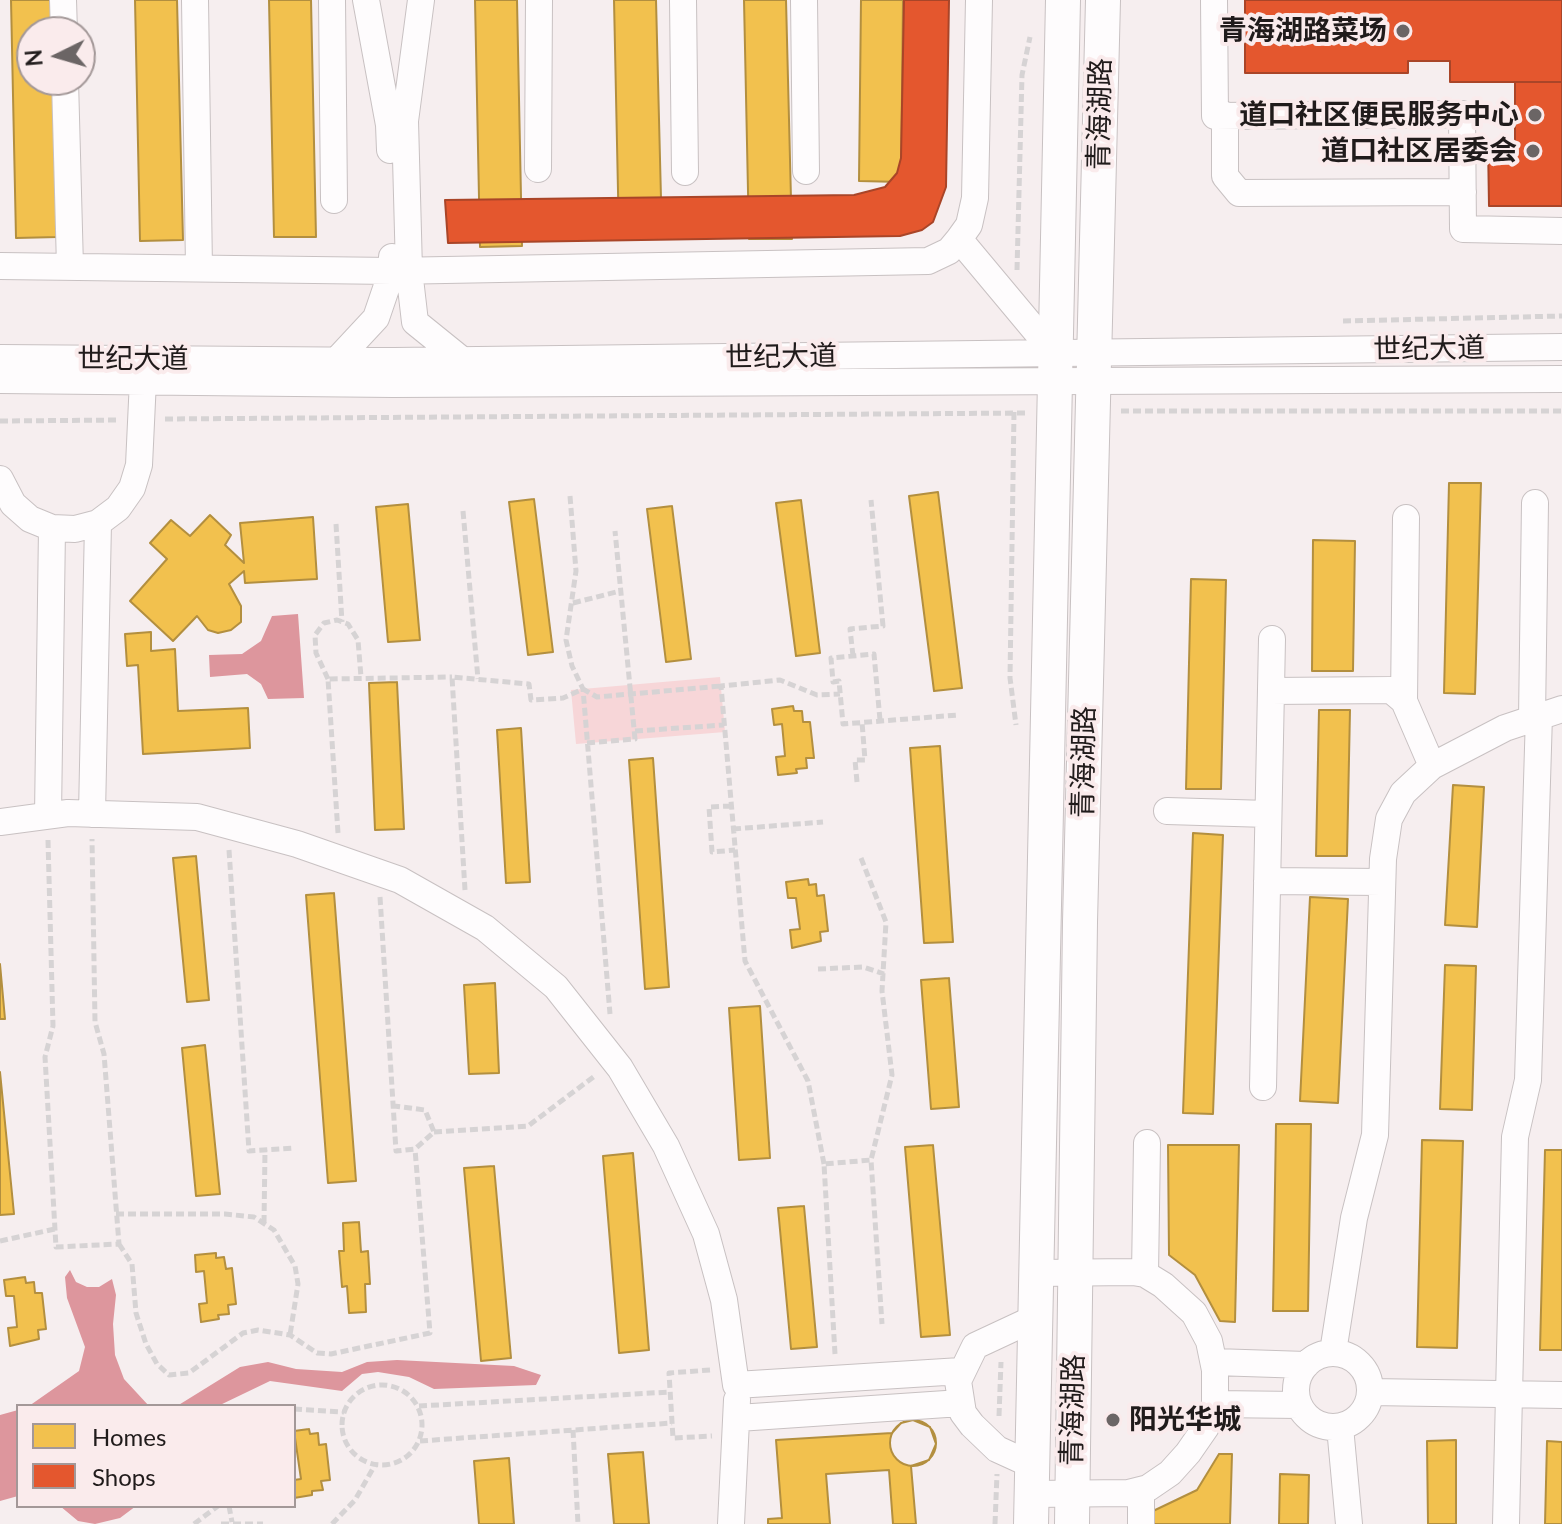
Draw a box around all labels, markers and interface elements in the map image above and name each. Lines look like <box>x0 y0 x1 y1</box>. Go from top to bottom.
place label: 青海湖路菜场 <box>1219 14 1387 48</box>
north arrow <box>16 16 96 96</box>
marker: 青海湖路菜场 <box>1394 22 1412 40</box>
text: N <box>19 48 48 68</box>
street label: 青海湖路 <box>1082 58 1118 170</box>
place label: 道口社区便民服务中心 <box>1239 98 1519 132</box>
marker: 道口社区便民服务中心 <box>1526 106 1544 124</box>
place label: 道口社区居委会 <box>1321 134 1517 168</box>
marker: 道口社区居委会 <box>1524 142 1542 160</box>
street label: 世纪大道 <box>1373 331 1485 367</box>
street label: 世纪大道 <box>725 339 837 375</box>
street label: 世纪大道 <box>77 342 189 376</box>
street label: 青海湖路 <box>1066 706 1102 818</box>
street label: 青海湖路 <box>1055 1354 1091 1466</box>
place label: 阳光华城 <box>1129 1403 1241 1437</box>
legend <box>16 1404 296 1508</box>
marker: 阳光华城 <box>1104 1411 1122 1429</box>
text: Homes <box>92 1422 166 1451</box>
text: Shops <box>92 1462 156 1491</box>

